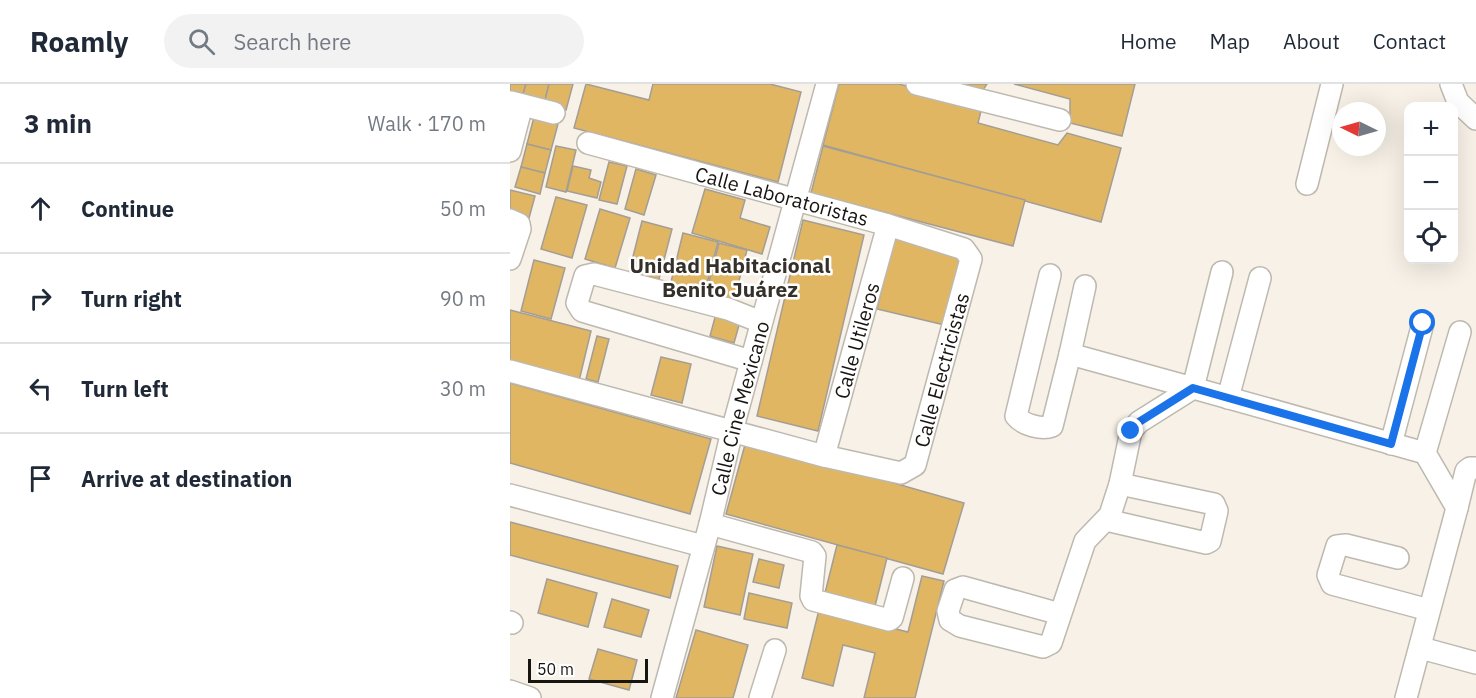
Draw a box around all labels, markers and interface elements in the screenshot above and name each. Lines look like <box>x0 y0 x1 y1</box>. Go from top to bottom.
search box <box>164 14 584 68</box>
text: Roamly <box>30 23 128 60</box>
icon: search <box>185 25 218 58</box>
text: Search here <box>233 27 351 56</box>
text: Home <box>1120 27 1177 55</box>
text: Map <box>1210 27 1250 55</box>
text: About <box>1283 27 1340 55</box>
text: Contact <box>1373 27 1446 55</box>
north arrow <box>1332 102 1386 156</box>
map controls <box>1404 102 1458 264</box>
button: + <box>1404 102 1458 156</box>
text: 3 min <box>24 106 92 140</box>
text: Walk · 170 m <box>368 110 486 137</box>
button: − <box>1404 156 1458 210</box>
street label: Calle Laboratoristas <box>692 160 872 232</box>
icon: ahead <box>24 192 57 225</box>
text: Continue <box>81 194 174 223</box>
text: 50 m <box>440 195 486 222</box>
button: locate <box>1404 210 1458 264</box>
district label: Unidad Habitacional Benito Juárez <box>630 251 831 303</box>
street label: Calle Utileros <box>827 279 885 402</box>
icon: right <box>24 282 57 315</box>
text: Turn right <box>81 284 182 313</box>
text: 90 m <box>440 285 486 312</box>
street label: Calle Electricistas <box>907 289 975 450</box>
route start <box>1409 309 1435 335</box>
street label: Calle Cine Mexicano <box>704 318 775 498</box>
icon: left <box>24 372 57 405</box>
text: Turn left <box>81 374 169 403</box>
text: 30 m <box>440 375 486 402</box>
route end <box>1117 417 1143 443</box>
icon: arrive <box>24 462 57 495</box>
text: Arrive at destination <box>81 464 292 493</box>
scale bar <box>528 656 648 684</box>
text: 50 m <box>537 659 574 679</box>

